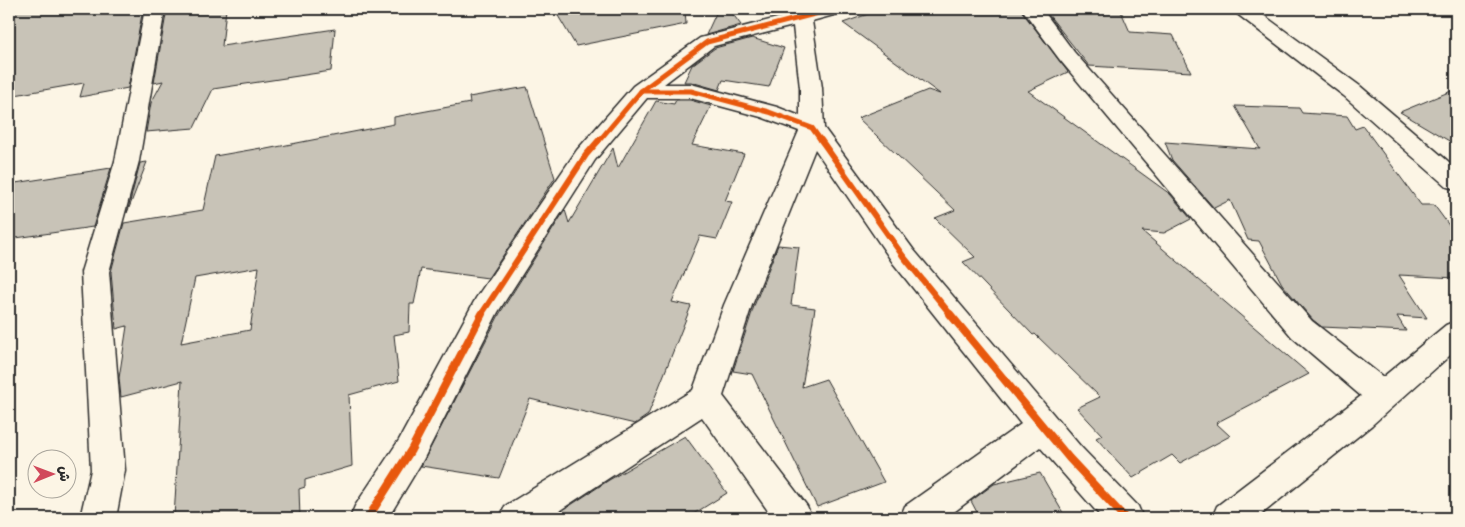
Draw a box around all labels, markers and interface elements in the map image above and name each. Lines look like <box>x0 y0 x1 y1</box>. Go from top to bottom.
north arrow <box>28 450 78 500</box>
text: ش <box>56 466 74 482</box>

